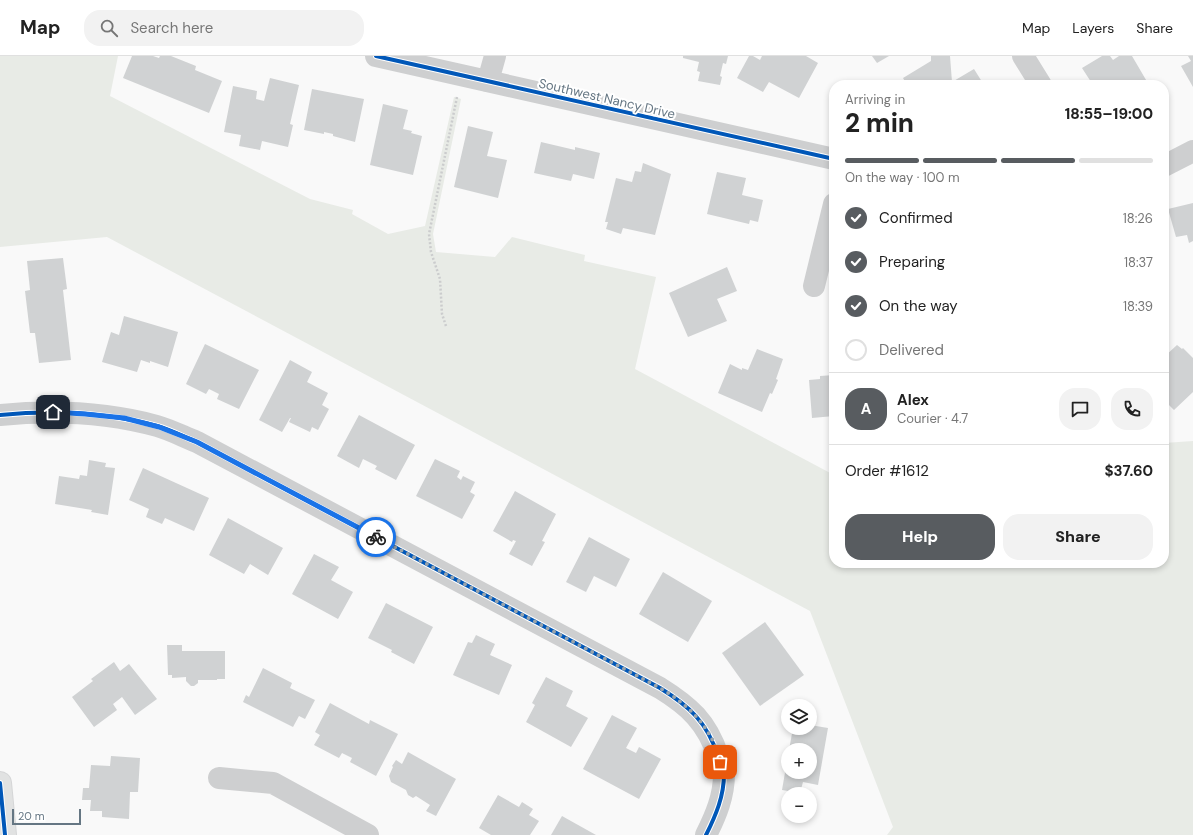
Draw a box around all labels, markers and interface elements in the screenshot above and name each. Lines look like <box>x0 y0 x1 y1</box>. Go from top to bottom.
search box <box>84 10 364 46</box>
text: Map <box>20 15 60 40</box>
icon: search <box>98 17 120 39</box>
text: Search here <box>130 18 213 38</box>
text: Map <box>1022 19 1050 37</box>
text: Layers <box>1072 19 1114 37</box>
text: Share <box>1136 19 1173 37</box>
street label: Southwest Nancy Drive <box>537 75 677 122</box>
text: Arriving in <box>845 91 905 108</box>
text: 18:55–19:00 <box>1065 104 1153 124</box>
text: 2 min <box>845 106 914 140</box>
text: On the way · 100 m <box>845 169 960 186</box>
icon: check <box>845 207 867 229</box>
text: Confirmed <box>879 208 953 228</box>
text: 18:26 <box>1123 210 1153 227</box>
icon: check <box>845 251 867 273</box>
text: Preparing <box>879 252 945 272</box>
text: 18:37 <box>1124 254 1153 271</box>
icon: check <box>845 295 867 317</box>
text: On the way <box>879 296 958 316</box>
text: 18:39 <box>1123 298 1153 315</box>
text: Delivered <box>879 340 944 360</box>
button: chat <box>1059 388 1101 430</box>
button: phone <box>1111 388 1153 430</box>
text: Alex <box>897 390 929 410</box>
pin <box>36 395 70 429</box>
text: A <box>861 399 871 419</box>
icon: home <box>42 401 64 423</box>
text: Courier · 4.7 <box>897 410 968 427</box>
text: Order #1612 <box>845 461 929 481</box>
text: $37.60 <box>1104 461 1153 481</box>
button: Help <box>845 514 995 560</box>
button: Share <box>1003 514 1153 560</box>
courier <box>356 517 396 557</box>
icon: bike <box>365 526 387 548</box>
map controls <box>781 699 817 823</box>
button: layers <box>781 699 817 735</box>
button: + <box>781 743 817 779</box>
pin <box>703 745 737 779</box>
icon: bag <box>709 751 731 773</box>
button: − <box>781 787 817 823</box>
scale bar <box>12 807 81 826</box>
text: 20 m <box>18 809 44 823</box>

